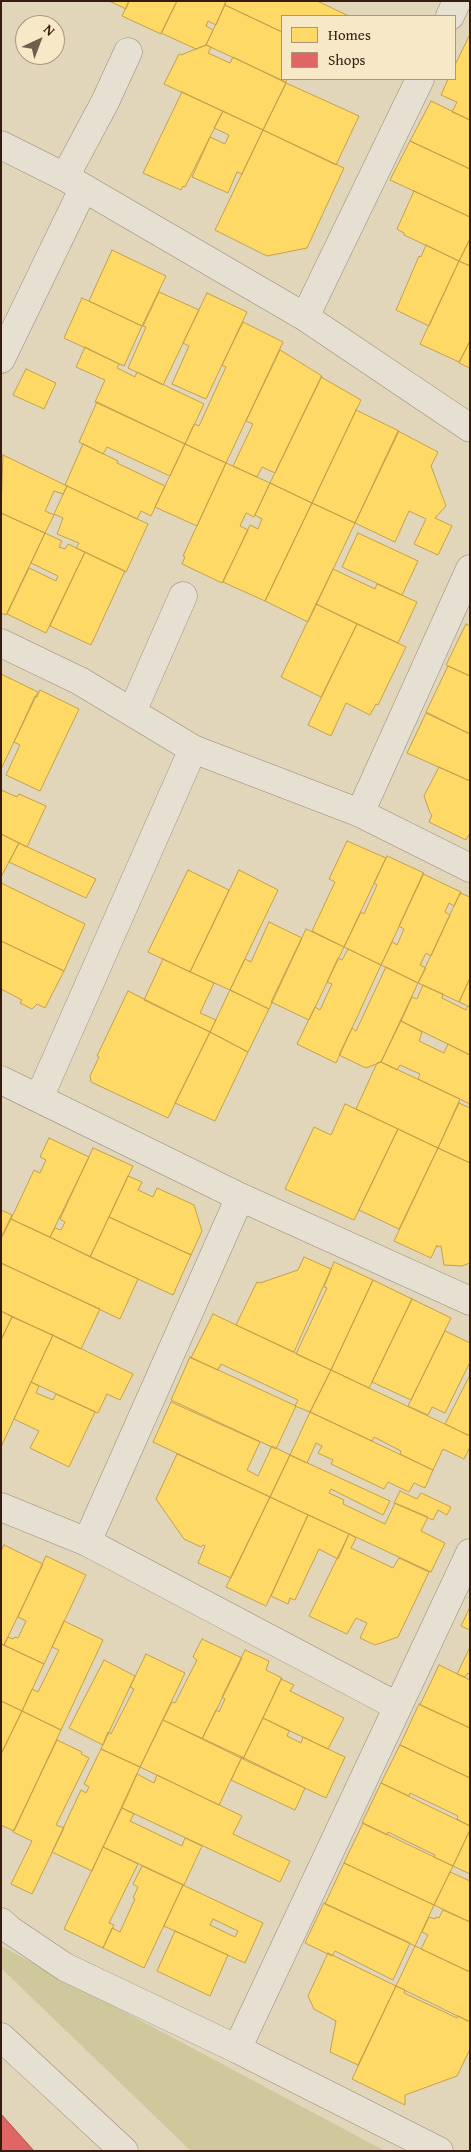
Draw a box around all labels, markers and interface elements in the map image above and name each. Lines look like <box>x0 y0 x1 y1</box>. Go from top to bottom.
north arrow <box>15 15 65 65</box>
legend <box>281 15 456 80</box>
text: N <box>39 19 60 40</box>
text: Homes <box>328 24 371 45</box>
text: Shops <box>328 49 365 70</box>

